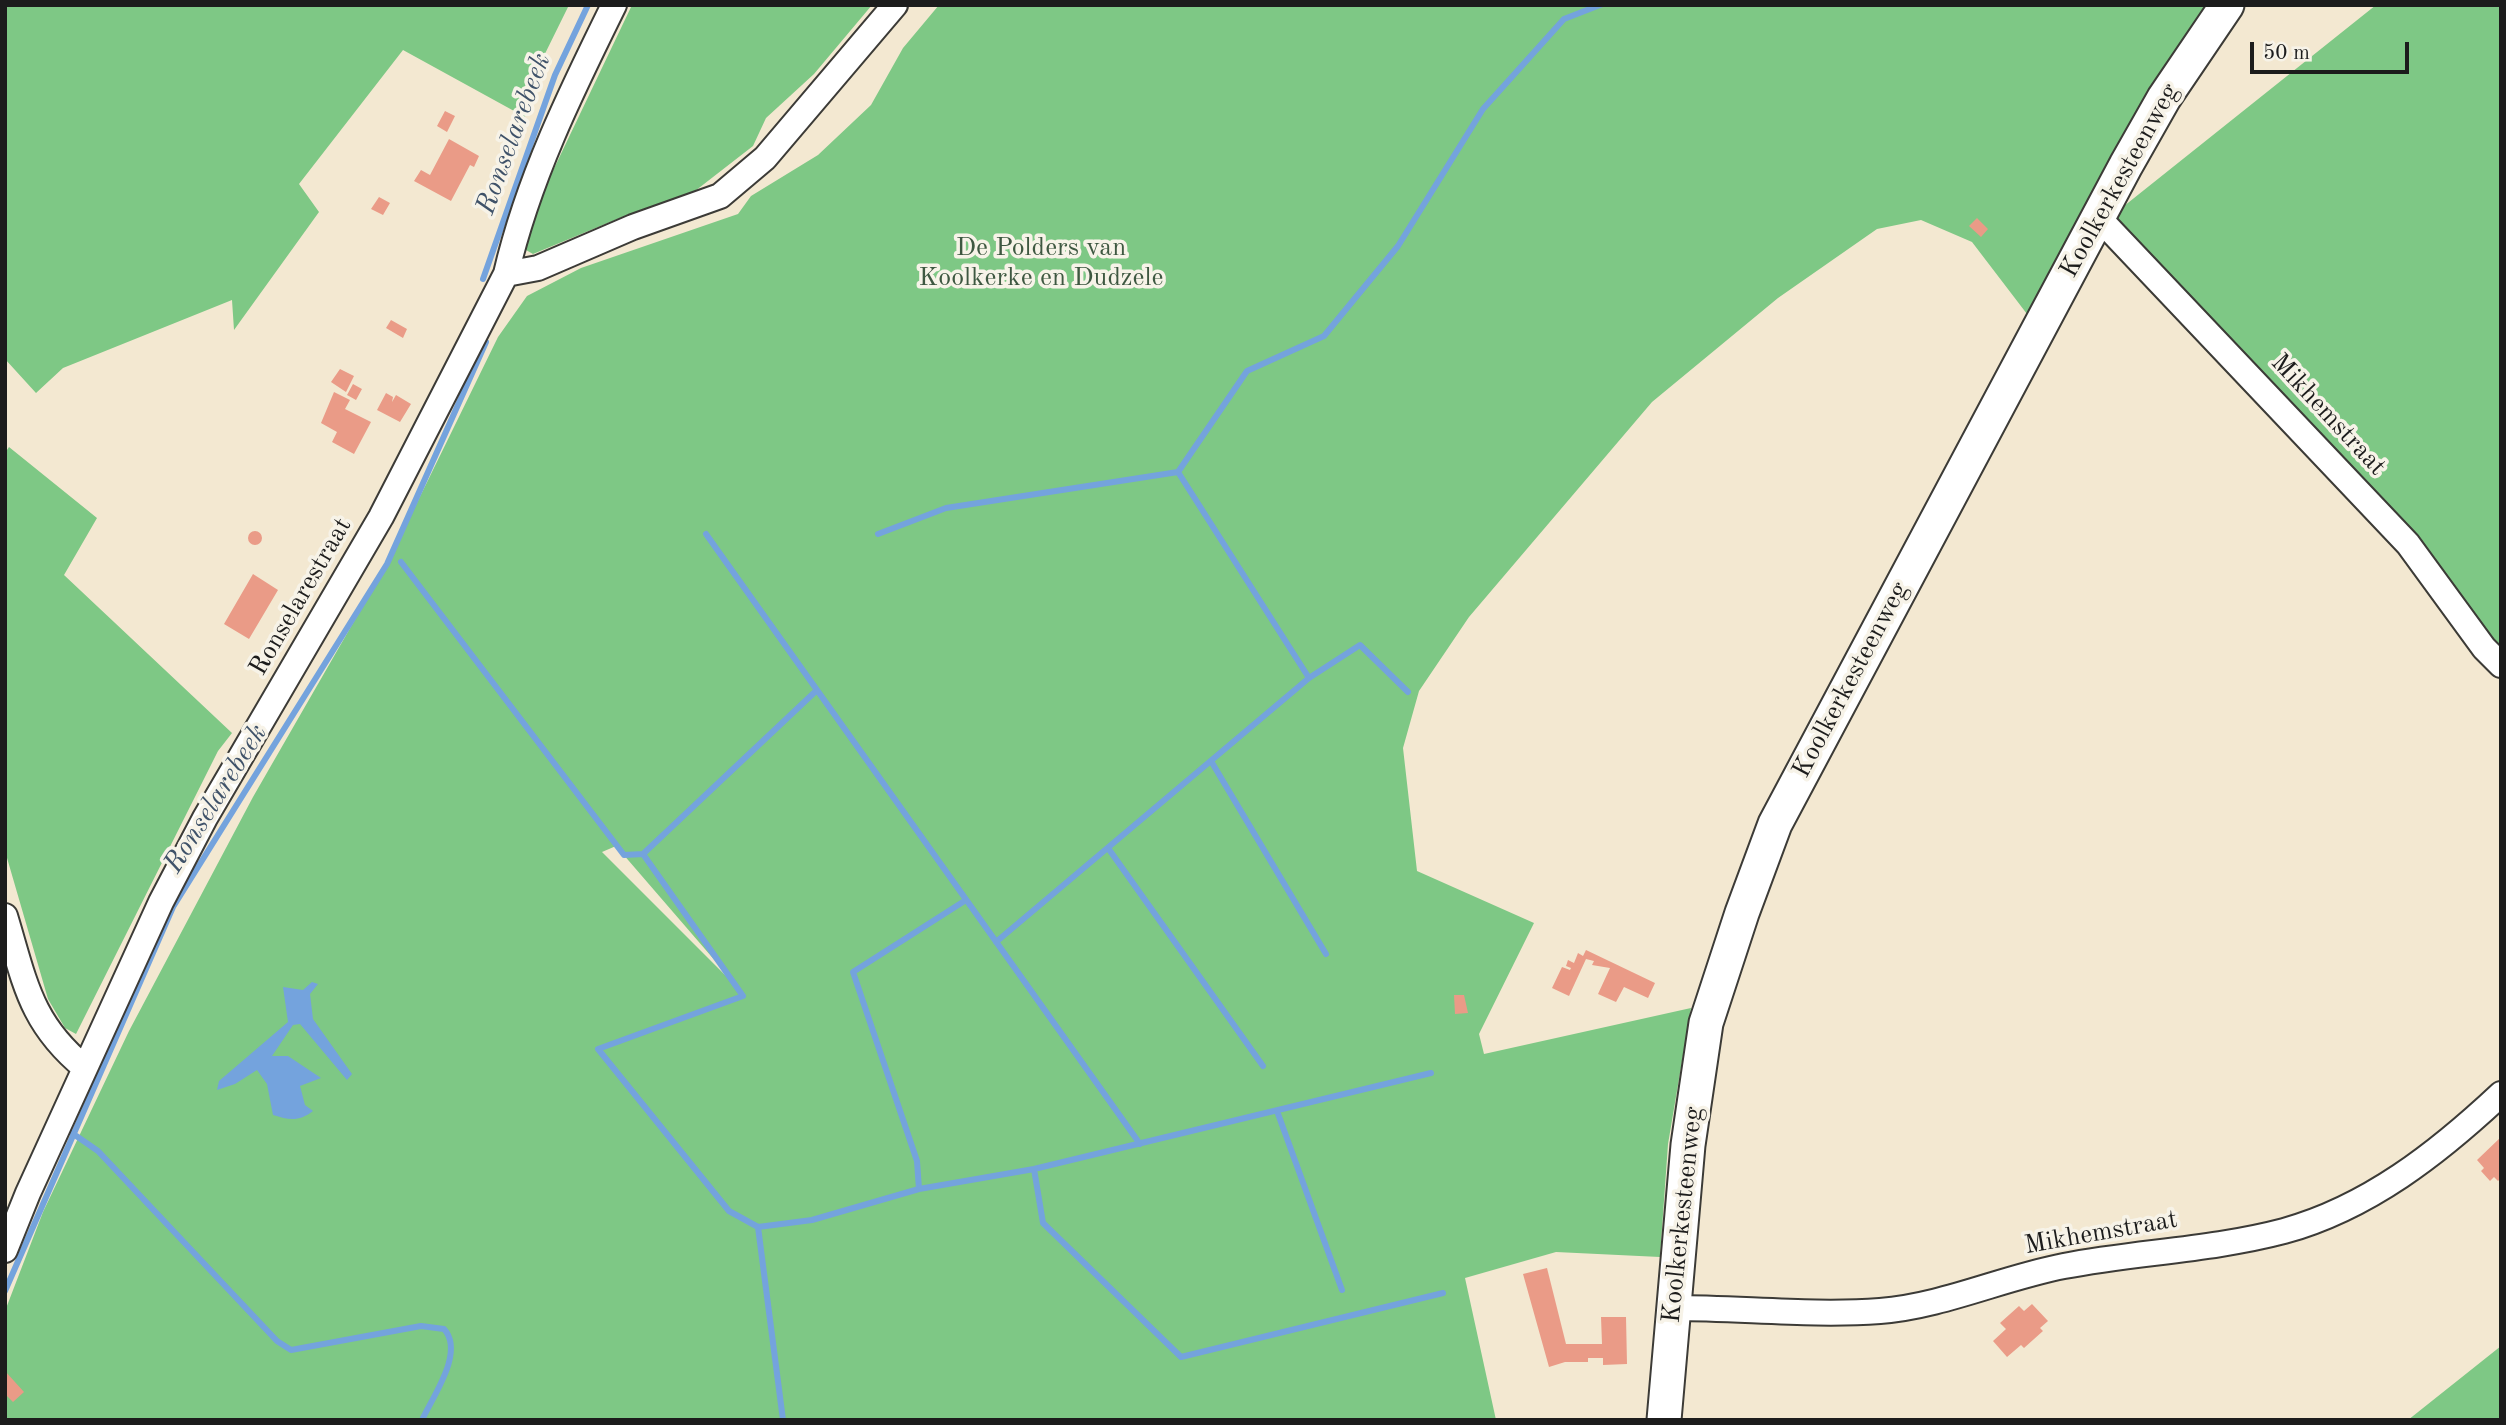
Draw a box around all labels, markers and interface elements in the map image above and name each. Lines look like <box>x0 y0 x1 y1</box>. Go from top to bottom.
scale bar <box>2254 28 2413 72</box>
text: 50 m <box>2263 43 2310 64</box>
water label: Ronselarebeek <box>469 49 559 219</box>
street label: Koolkerkesteenweg <box>2054 78 2186 284</box>
park label: De Polders van Koolkerke en Dudzele <box>919 232 1163 294</box>
street label: Mikhemstraat <box>2264 348 2392 482</box>
street label: Ronselarestraat <box>243 513 359 681</box>
street label: Koolkerkesteenweg <box>1786 577 1916 783</box>
water label: Ronselarebeek <box>157 718 275 880</box>
street label: Koolkerkesteenweg <box>1656 1105 1710 1325</box>
street label: Mikhemstraat <box>2022 1204 2180 1262</box>

